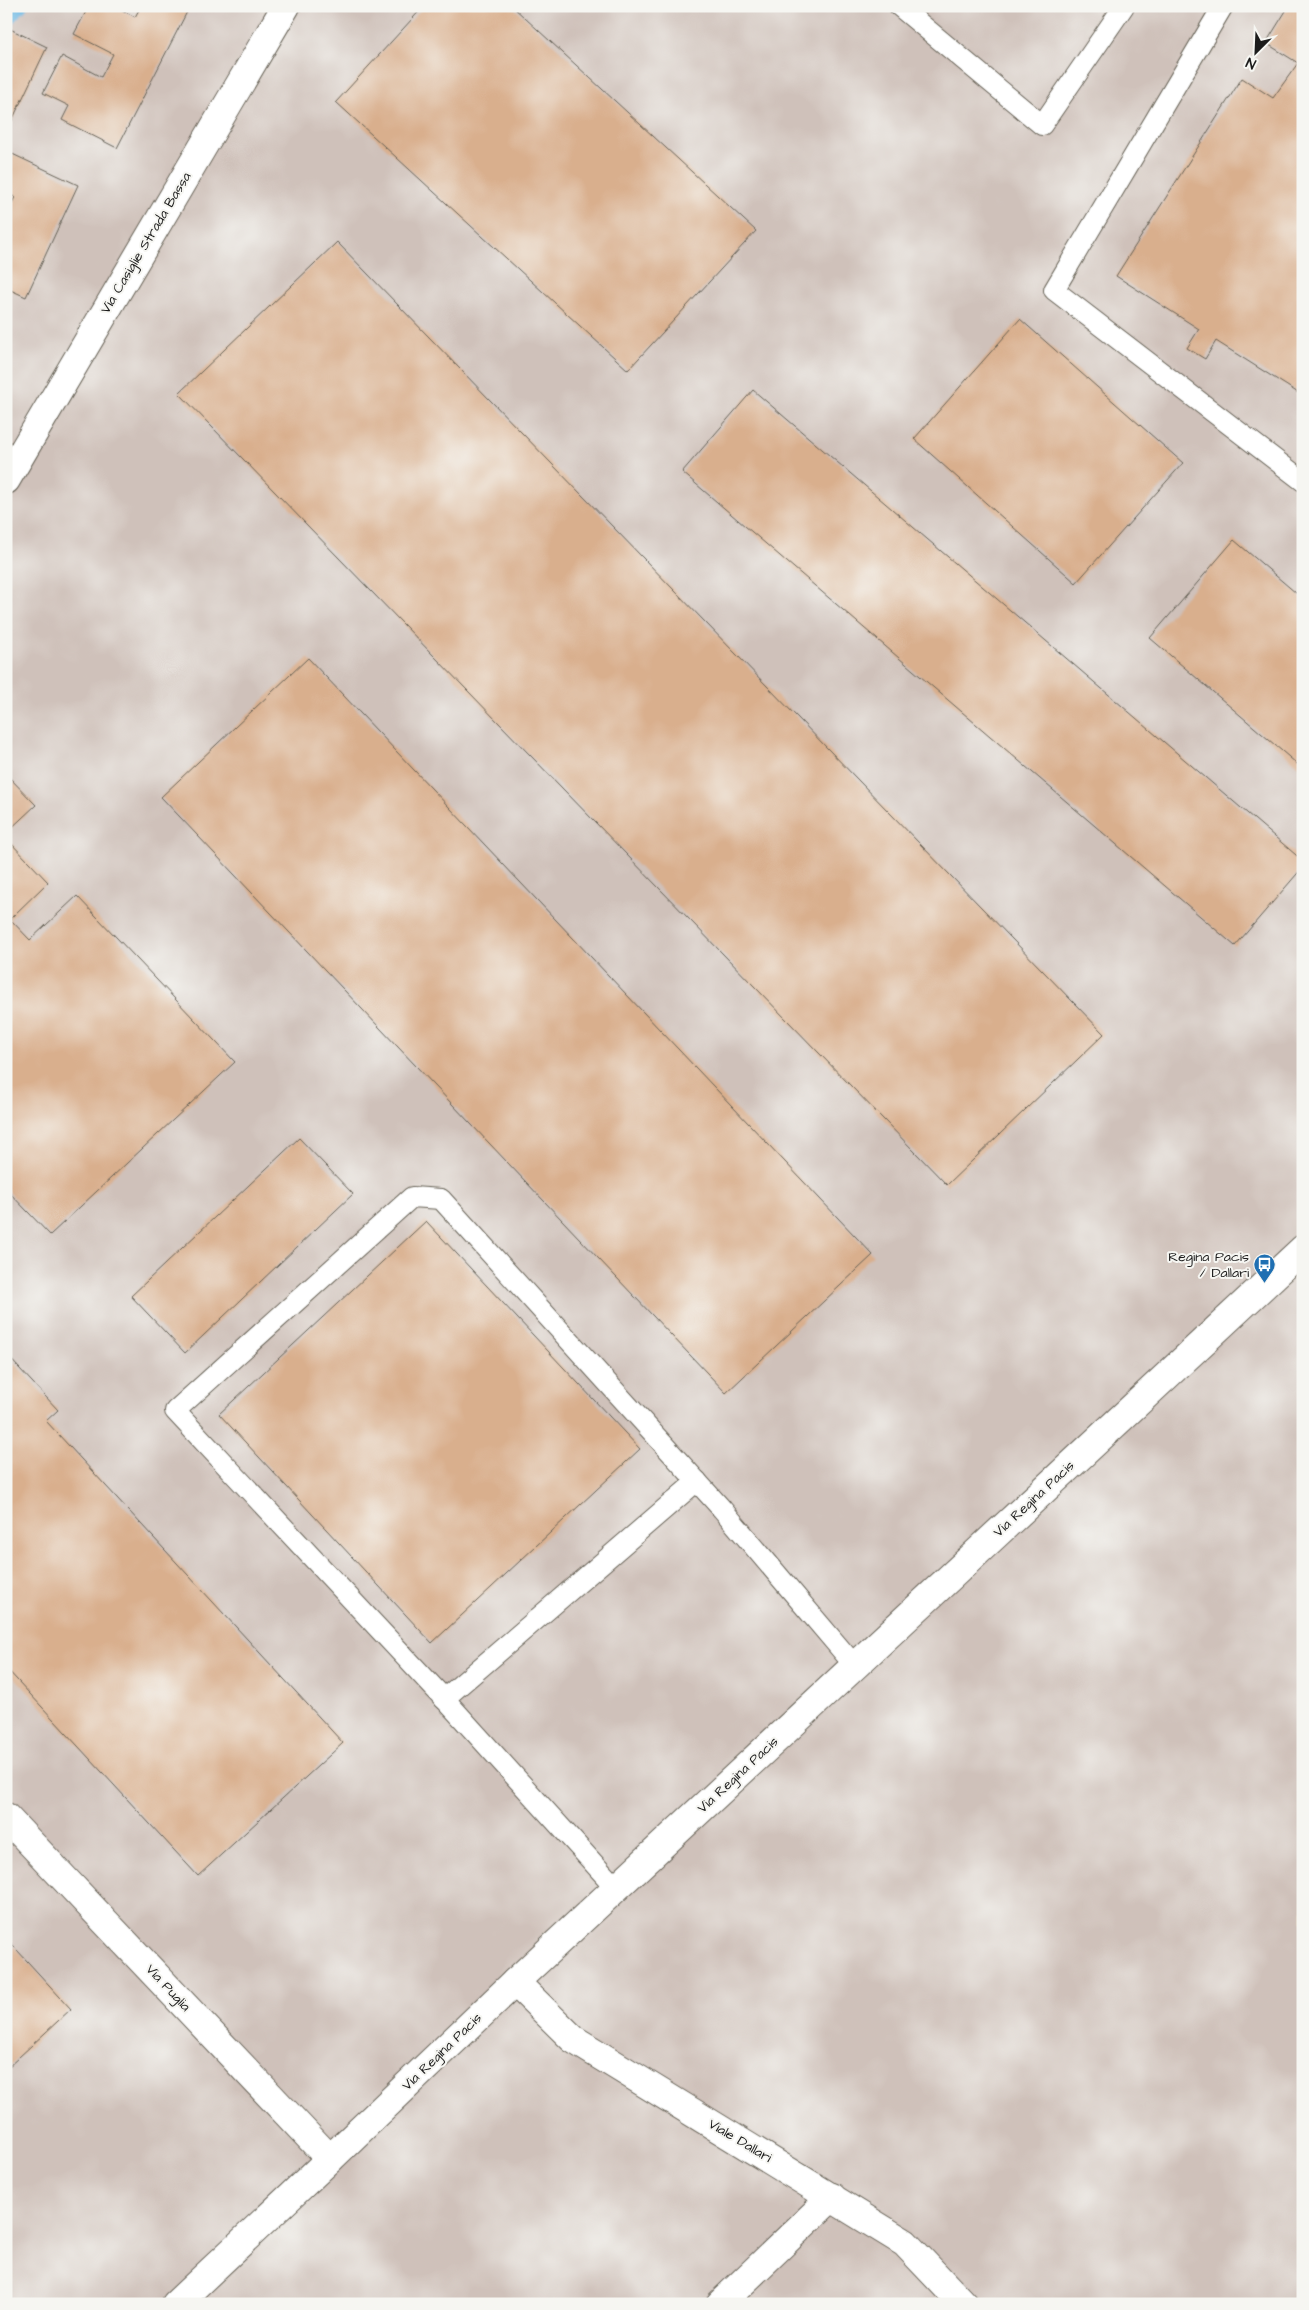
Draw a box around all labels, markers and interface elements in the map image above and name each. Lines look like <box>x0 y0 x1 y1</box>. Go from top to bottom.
north arrow <box>1232 28 1282 78</box>
text: N <box>1243 52 1259 74</box>
street label: Via Casiglie Strada Bassa <box>96 168 196 318</box>
place label: Regina Pacis / Dallari <box>1168 1247 1249 1283</box>
bus stop icon: Regina Pacis / Dallari <box>1253 1253 1277 1284</box>
street label: Via Regina Pacis <box>989 1456 1079 1542</box>
street label: Via Regina Pacis <box>693 1732 783 1818</box>
street label: Via Puglia <box>141 1960 195 2016</box>
street label: Via Regina Pacis <box>398 2009 486 2095</box>
street label: Viale Dallari <box>704 2114 776 2168</box>

